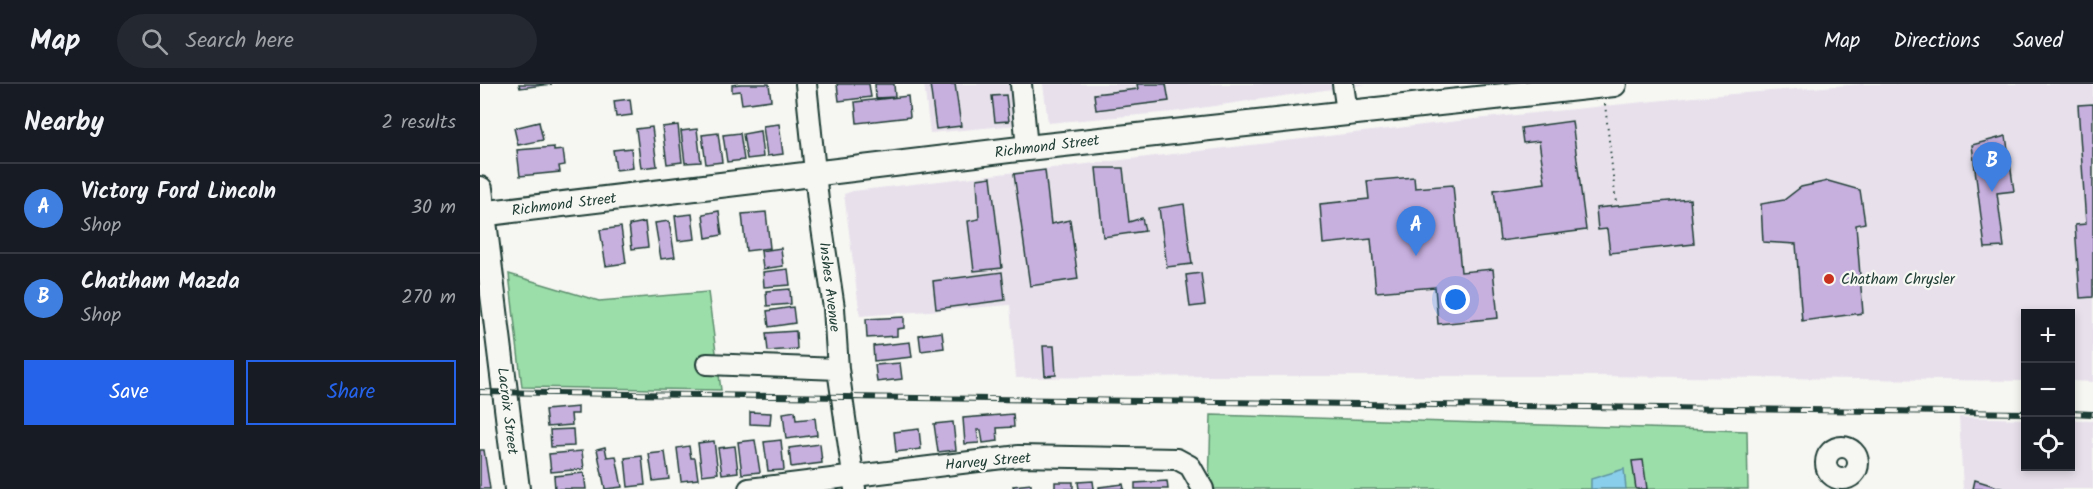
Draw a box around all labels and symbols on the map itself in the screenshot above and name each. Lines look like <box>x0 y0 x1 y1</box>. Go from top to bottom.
street label: Richmond Street <box>993 129 1101 165</box>
pin: B <box>1972 142 2012 192</box>
street label: Richmond Street <box>510 187 618 223</box>
pin: A <box>1396 206 1436 256</box>
street label: Inshes Avenue <box>812 241 846 334</box>
place label: Chatham Chrysler <box>1841 268 1956 292</box>
marker: Chatham Chrysler <box>1822 272 1836 286</box>
your location <box>1441 285 1470 314</box>
street label: Lacroix Street <box>490 366 524 456</box>
street label: Harvey Street <box>944 446 1032 478</box>

